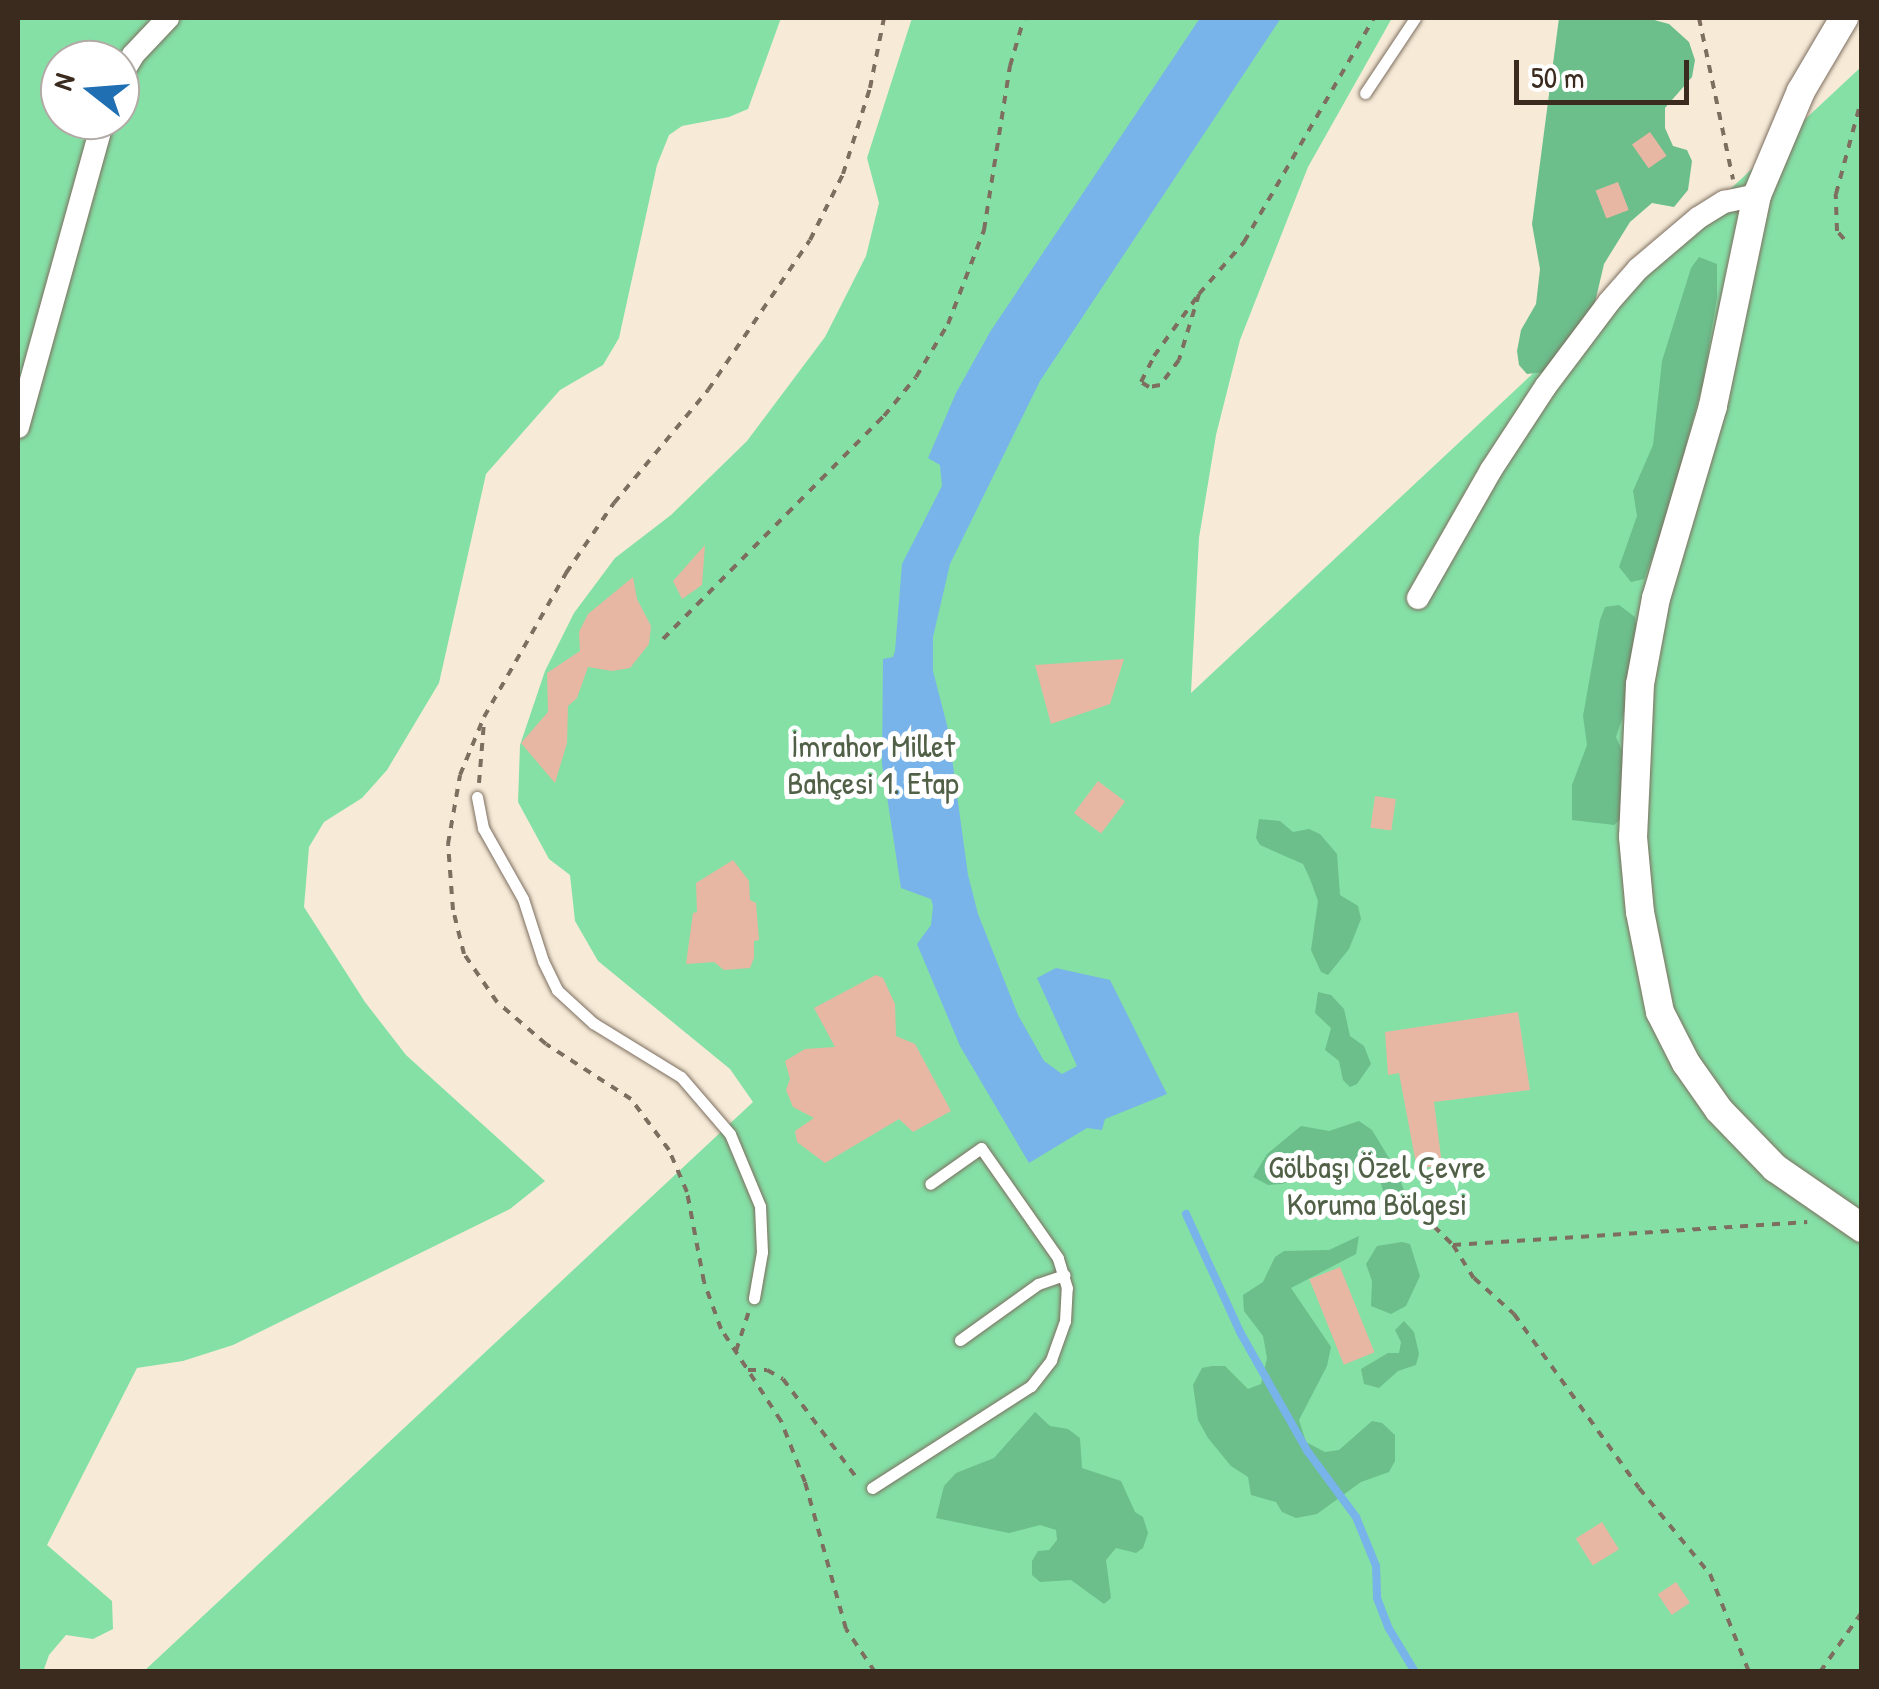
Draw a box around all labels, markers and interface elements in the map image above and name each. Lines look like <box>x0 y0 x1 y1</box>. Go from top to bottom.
north arrow <box>40 40 140 140</box>
scale bar <box>1519 40 1694 102</box>
text: 50 m <box>1531 57 1584 97</box>
text: N <box>43 69 84 94</box>
park label: İmrahor Millet Bahçesi 1. Etap <box>787 728 959 803</box>
park label: Gölbaşı Özel Çevre Koruma Bölgesi <box>1268 1149 1486 1224</box>

